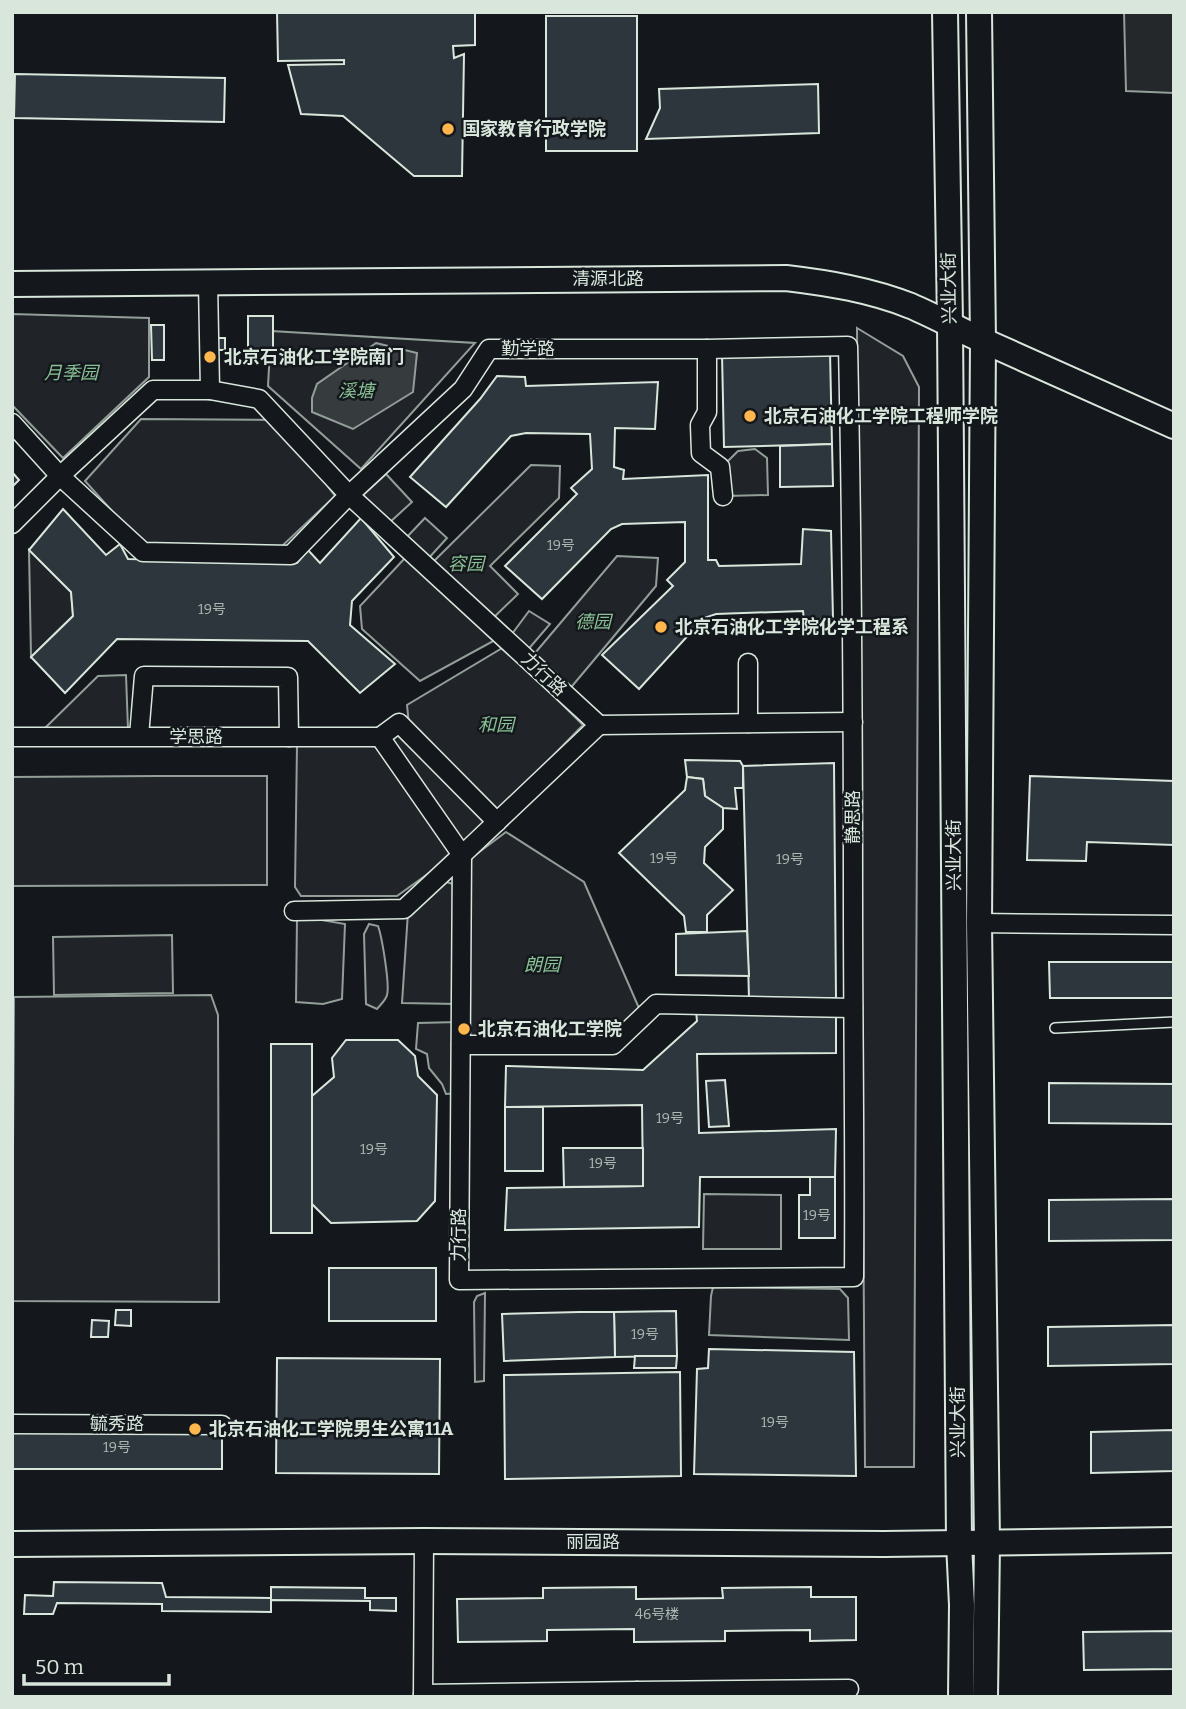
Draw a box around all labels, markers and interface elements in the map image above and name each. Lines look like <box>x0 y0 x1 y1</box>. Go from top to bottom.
place label: 国家教育行政学院 <box>462 118 606 140</box>
marker: 国家教育行政学院 <box>440 121 456 137</box>
street label: 兴业大街 <box>937 252 961 324</box>
street label: 清源北路 <box>572 268 644 290</box>
street label: 勤学路 <box>501 338 555 360</box>
place label: 北京石油化工学院南门 <box>224 346 404 368</box>
marker: 北京石油化工学院南门 <box>202 349 218 365</box>
park label: 月季园 <box>44 362 101 384</box>
park label: 溪塘 <box>338 380 377 402</box>
place label: 北京石油化工学院工程师学院 <box>764 405 998 427</box>
marker: 北京石油化工学院工程师学院 <box>742 408 758 424</box>
house number: 19号 <box>547 537 575 554</box>
park label: 容园 <box>448 553 487 575</box>
house number: 19号 <box>198 601 226 618</box>
park label: 德园 <box>575 611 614 633</box>
place label: 北京石油化工学院化学工程系 <box>675 616 909 638</box>
marker: 北京石油化工学院化学工程系 <box>653 619 669 635</box>
street label: 力行路 <box>517 648 571 700</box>
park label: 和园 <box>478 714 517 736</box>
street label: 学思路 <box>169 726 223 748</box>
street label: 静思路 <box>842 790 864 844</box>
street label: 兴业大街 <box>943 819 965 891</box>
house number: 19号 <box>650 850 678 867</box>
house number: 19号 <box>776 851 804 868</box>
park label: 朗园 <box>524 954 563 976</box>
place label: 北京石油化工学院 <box>478 1018 622 1040</box>
marker: 北京石油化工学院 <box>456 1021 472 1037</box>
house number: 19号 <box>656 1110 684 1127</box>
house number: 19号 <box>360 1141 388 1158</box>
house number: 19号 <box>589 1155 617 1172</box>
house number: 19号 <box>803 1207 831 1224</box>
street label: 力行路 <box>448 1208 470 1262</box>
house number: 19号 <box>631 1326 659 1343</box>
street label: 兴业大街 <box>947 1386 969 1458</box>
street label: 毓秀路 <box>90 1413 144 1435</box>
house number: 19号 <box>761 1414 789 1431</box>
place label: 北京石油化工学院男生公寓11A <box>209 1418 454 1440</box>
marker: 北京石油化工学院男生公寓11A <box>187 1421 203 1437</box>
house number: 19号 <box>103 1439 131 1456</box>
street label: 丽园路 <box>566 1531 620 1553</box>
house number: 46号楼 <box>635 1606 679 1623</box>
scale bar <box>24 1642 170 1686</box>
text: 50 m <box>35 1654 84 1680</box>

